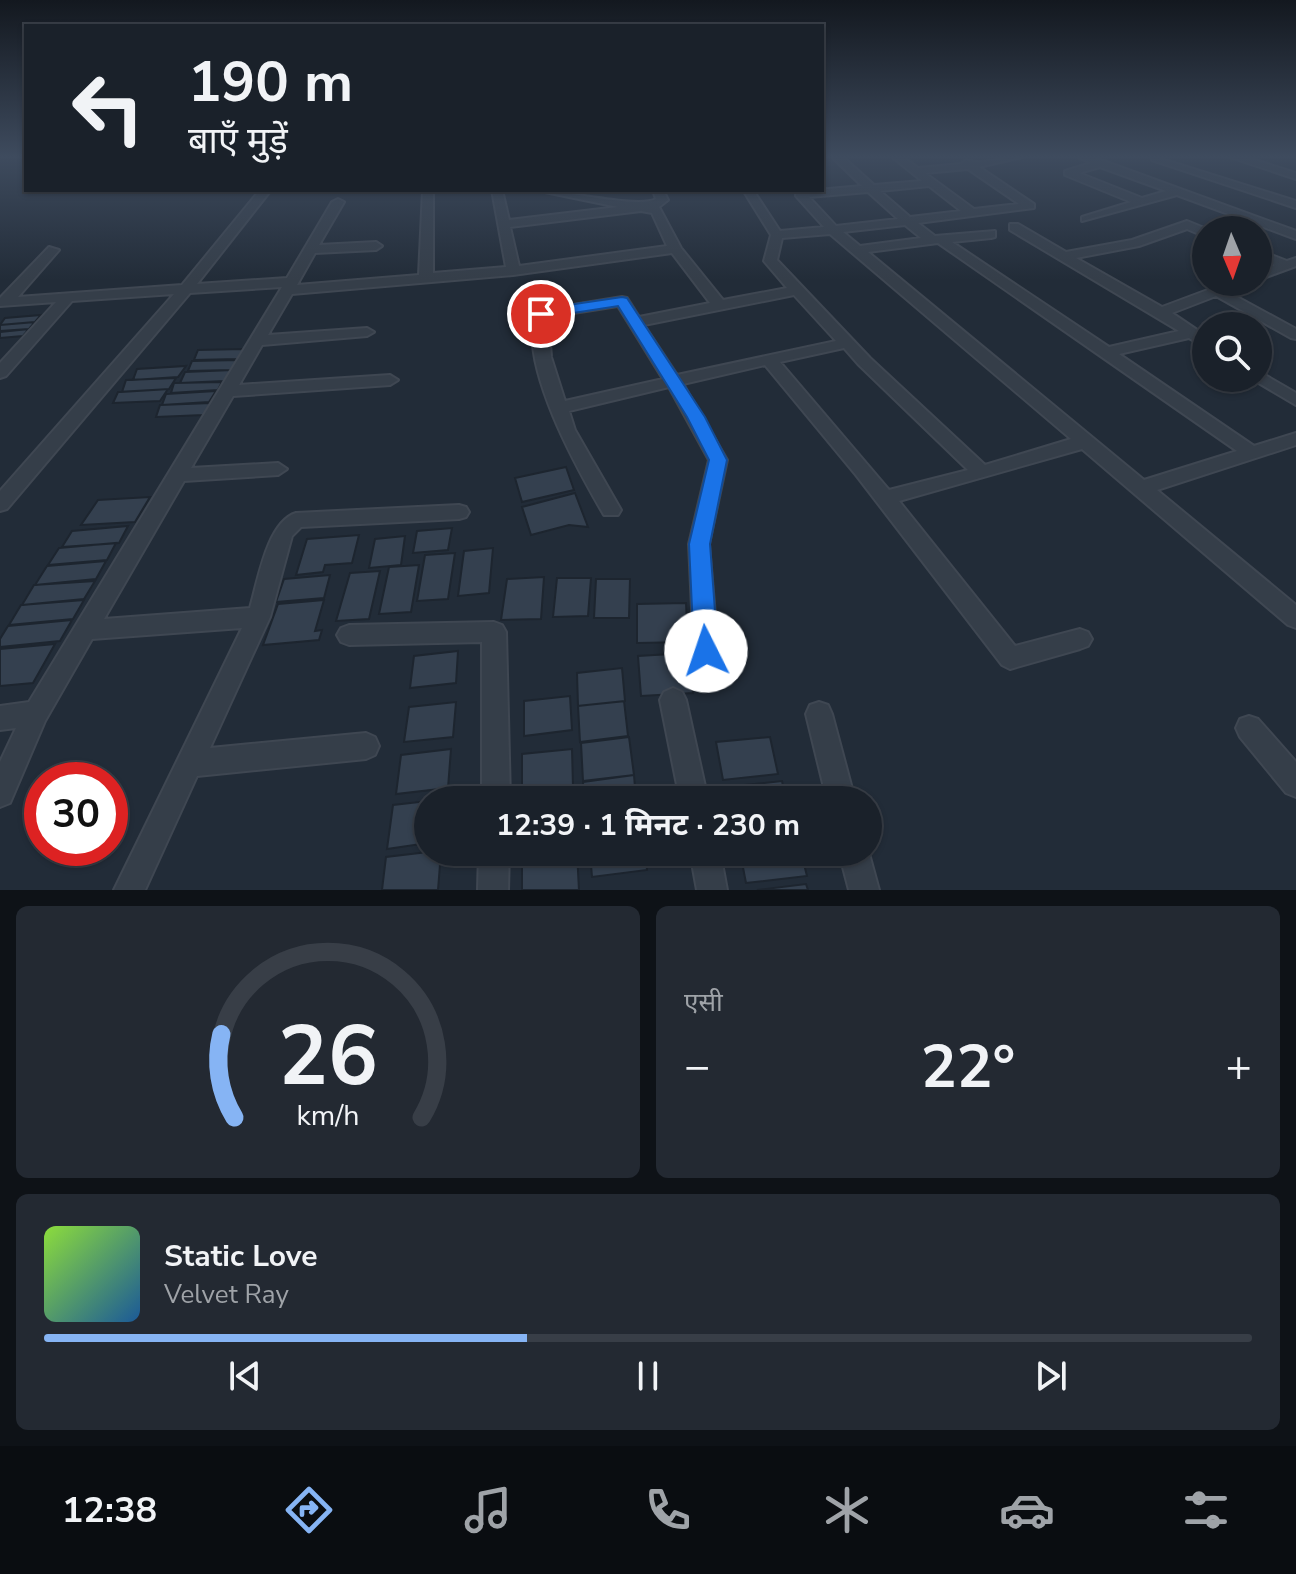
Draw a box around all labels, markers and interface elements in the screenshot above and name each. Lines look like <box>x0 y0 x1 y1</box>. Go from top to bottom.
text: 190 m <box>188 44 353 121</box>
icon: left <box>56 56 160 160</box>
text: बाएँ मुड़ें <box>188 117 288 166</box>
north arrow <box>1192 216 1272 296</box>
map controls <box>1192 216 1272 392</box>
pin <box>507 280 575 348</box>
icon: arrive <box>519 292 563 336</box>
button: search <box>1192 312 1272 392</box>
position arrow <box>664 609 748 693</box>
speed limit sign: 30 <box>24 762 128 866</box>
text: 12:39 · 1 मिनट · 230 m <box>496 805 800 846</box>
text: एसी <box>684 985 723 1020</box>
text: 26 <box>278 1000 378 1113</box>
text: 22° <box>921 1026 1015 1108</box>
text: − <box>684 1037 710 1097</box>
text: + <box>1226 1037 1252 1097</box>
text: km/h <box>297 1096 359 1135</box>
text: Static Love <box>164 1236 318 1277</box>
text: Velvet Ray <box>164 1277 289 1312</box>
icon: previous <box>223 1354 267 1398</box>
icon: pause <box>626 1354 670 1398</box>
icon: next <box>1029 1354 1073 1398</box>
icon: directions <box>281 1482 337 1538</box>
icon: music <box>460 1482 516 1538</box>
icon: phone <box>640 1482 696 1538</box>
icon: climate <box>819 1482 875 1538</box>
icon: car <box>999 1482 1055 1538</box>
icon: filters <box>1178 1482 1234 1538</box>
text: 12:38 <box>62 1486 157 1535</box>

